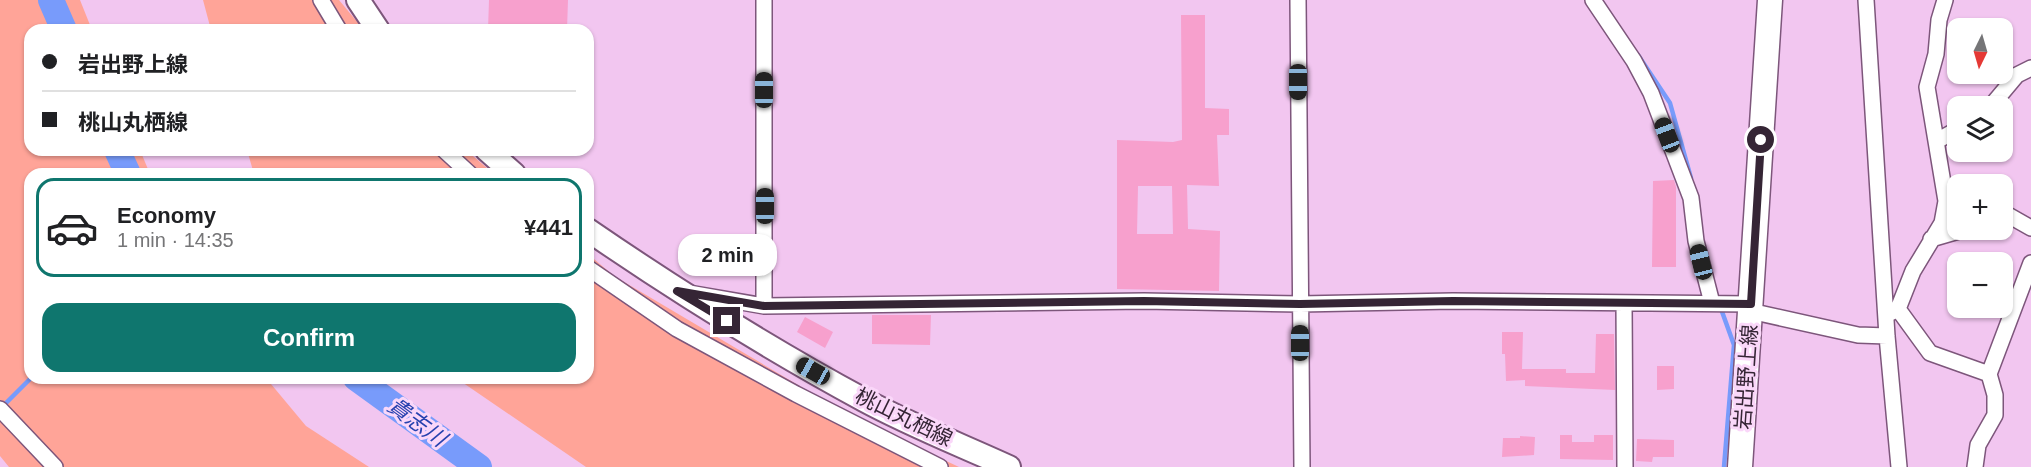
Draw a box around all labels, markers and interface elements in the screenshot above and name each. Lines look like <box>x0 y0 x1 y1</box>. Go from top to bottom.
north arrow <box>1947 18 2013 84</box>
map controls <box>1947 18 2013 318</box>
text: 岩出野上線 <box>78 52 188 77</box>
car <box>1289 64 1307 100</box>
car <box>755 72 773 108</box>
button: layers <box>1947 96 2013 162</box>
text: 桃山丸栖線 <box>78 110 188 135</box>
car <box>1652 115 1682 155</box>
route start <box>1747 126 1774 153</box>
button: + <box>1947 174 2013 240</box>
car <box>756 188 774 224</box>
icon: car <box>45 201 99 255</box>
text: Economy <box>117 203 216 228</box>
text: ¥441 <box>524 215 573 240</box>
text: 1 min · 14:35 <box>117 229 234 251</box>
callout: 2 min <box>678 234 777 276</box>
car <box>1688 242 1714 282</box>
text: 2 min <box>701 244 754 266</box>
button: − <box>1947 252 2013 318</box>
button: Confirm <box>42 303 576 372</box>
route end <box>713 307 740 334</box>
street label: 岩出野上線 <box>1731 324 1761 430</box>
car <box>1291 325 1309 361</box>
car <box>793 354 833 388</box>
street label: 桃山丸栖線 <box>852 384 956 450</box>
water label: 貴志川 <box>383 392 453 453</box>

